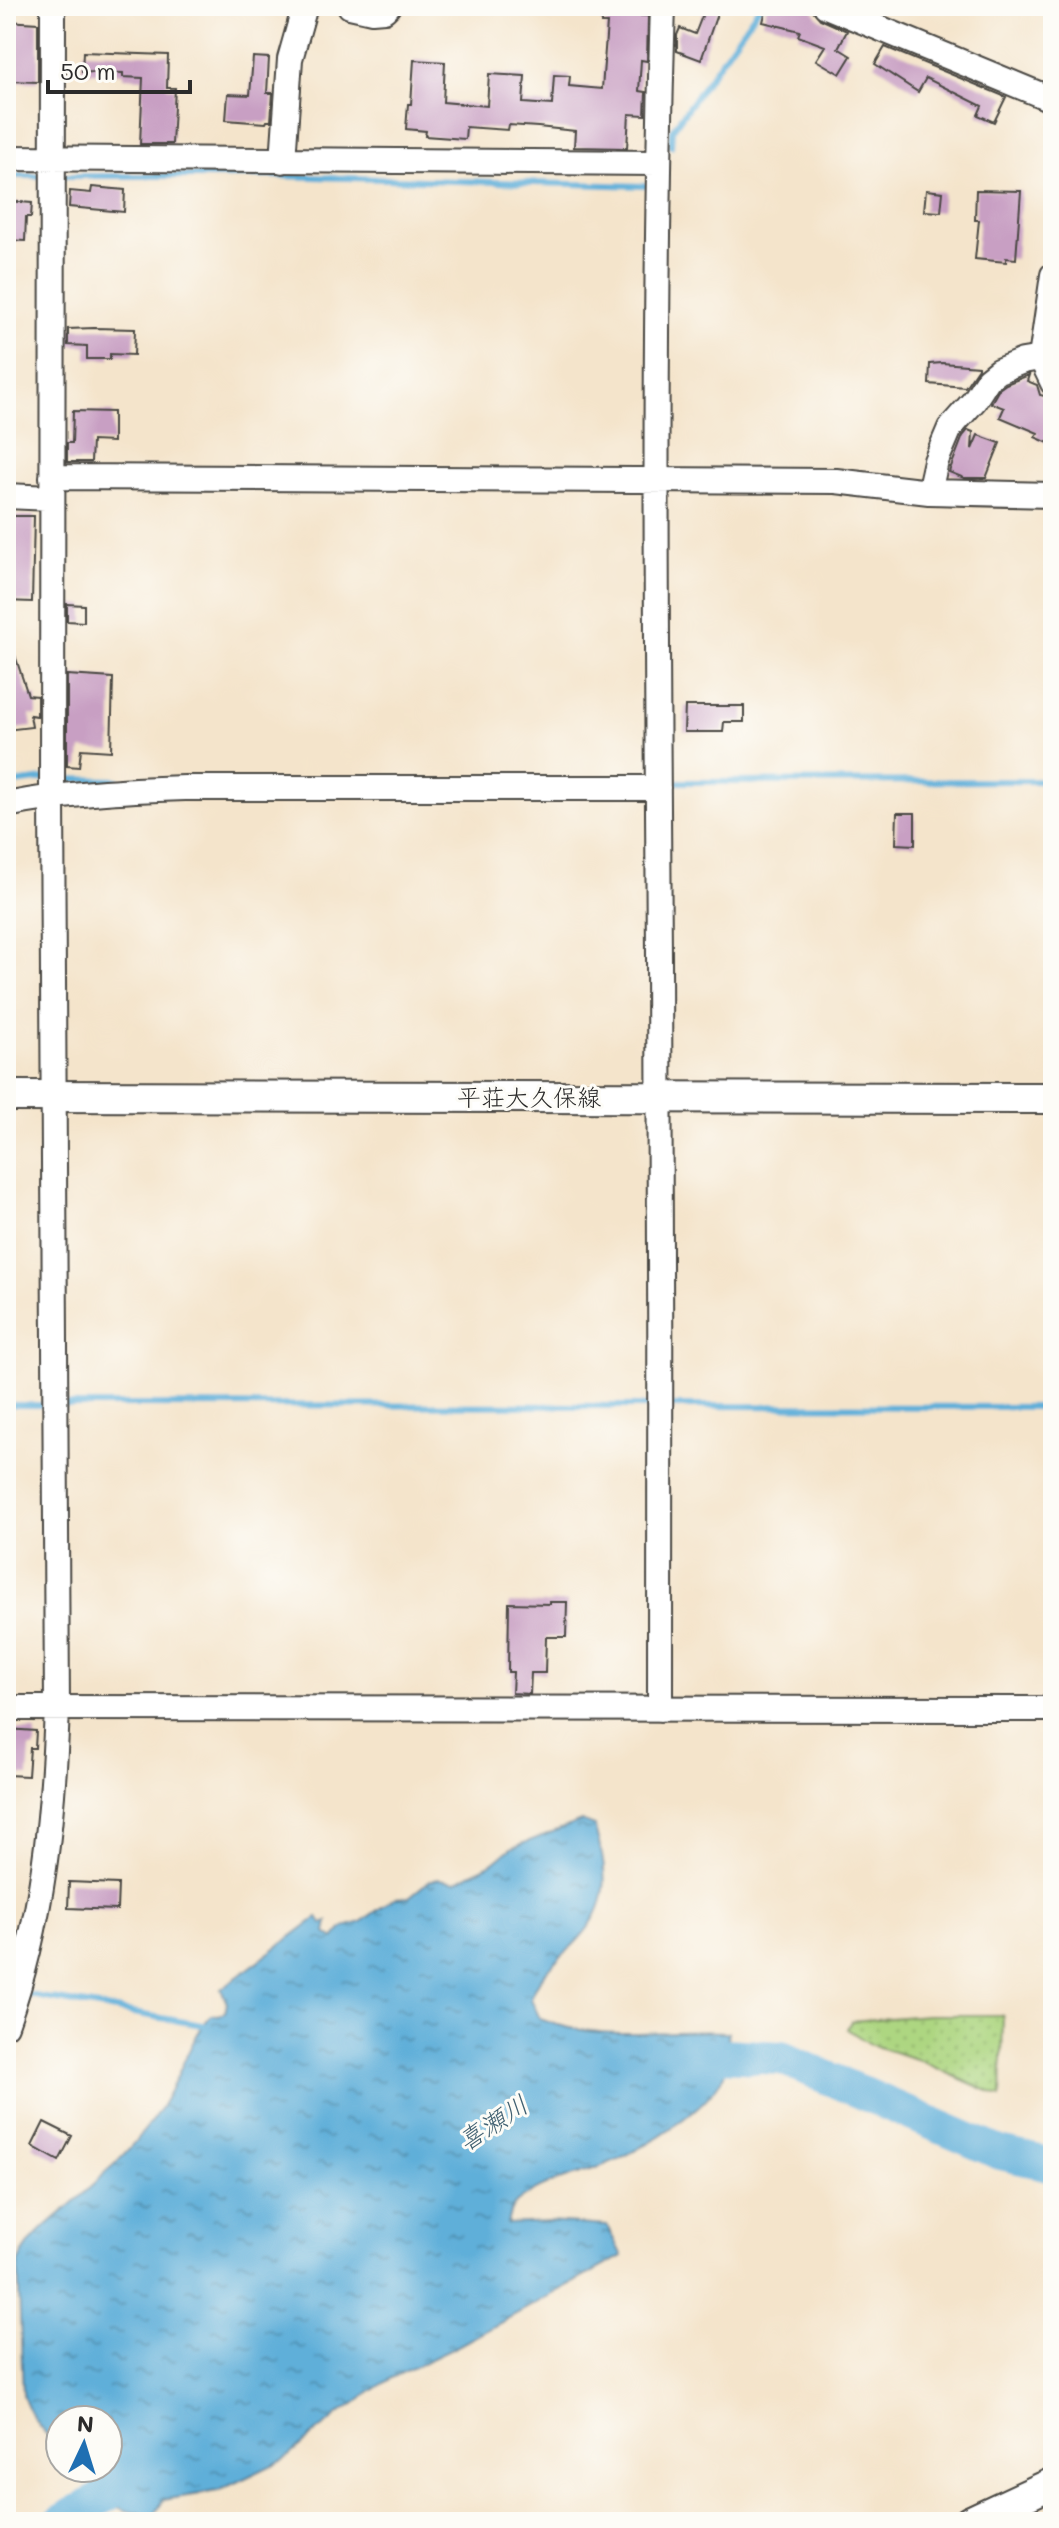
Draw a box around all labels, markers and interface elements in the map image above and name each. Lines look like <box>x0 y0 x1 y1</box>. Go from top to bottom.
scale bar <box>48 44 190 94</box>
text: 50 m <box>60 55 116 86</box>
street label: 平荘大久保線 <box>457 1081 601 1112</box>
water label: 喜瀬川 <box>450 2087 534 2158</box>
north arrow <box>44 2404 124 2484</box>
text: N <box>76 2409 95 2439</box>

